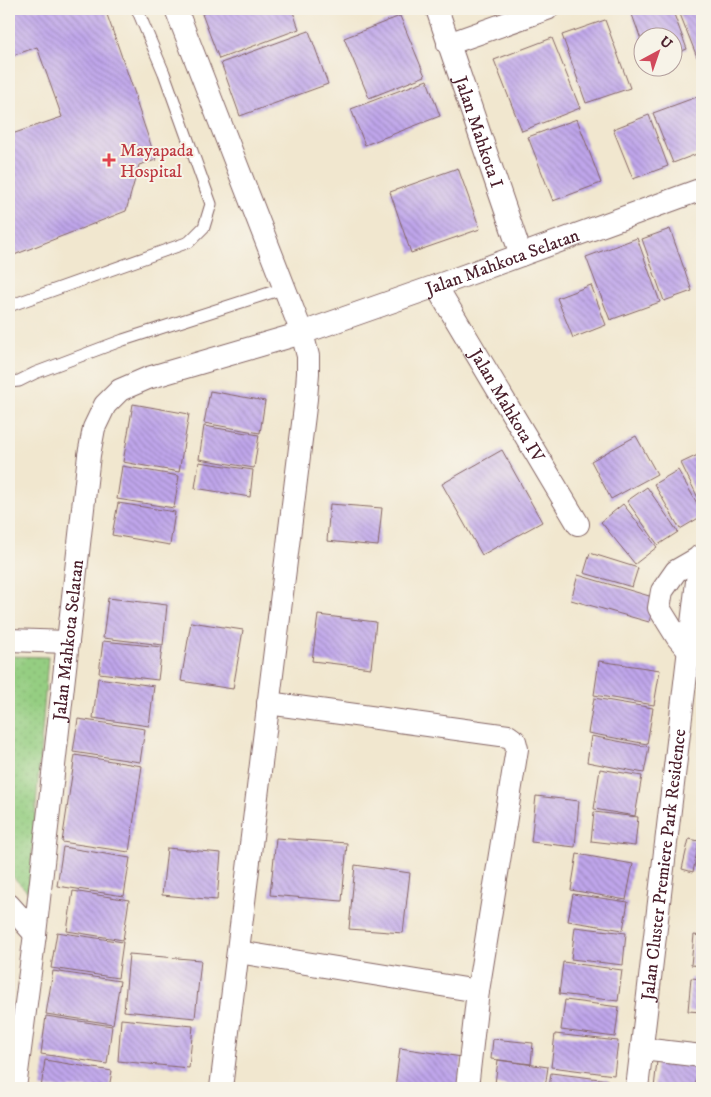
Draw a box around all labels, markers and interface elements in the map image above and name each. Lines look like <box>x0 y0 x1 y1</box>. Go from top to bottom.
north arrow <box>634 28 684 78</box>
text: U <box>656 32 676 53</box>
street label: Jalan Mahkota I <box>448 72 507 191</box>
place label: Mayapada Hospital <box>120 140 194 183</box>
marker: Mayapada Hospital <box>102 153 116 167</box>
street label: Jalan Mahkota Selatan <box>421 224 583 301</box>
street label: Jalan Mahkota IV <box>463 344 549 467</box>
street label: Jalan Mahkota Selatan <box>49 558 89 724</box>
street label: Jalan Cluster Premiere Park Residence <box>637 728 691 1004</box>

